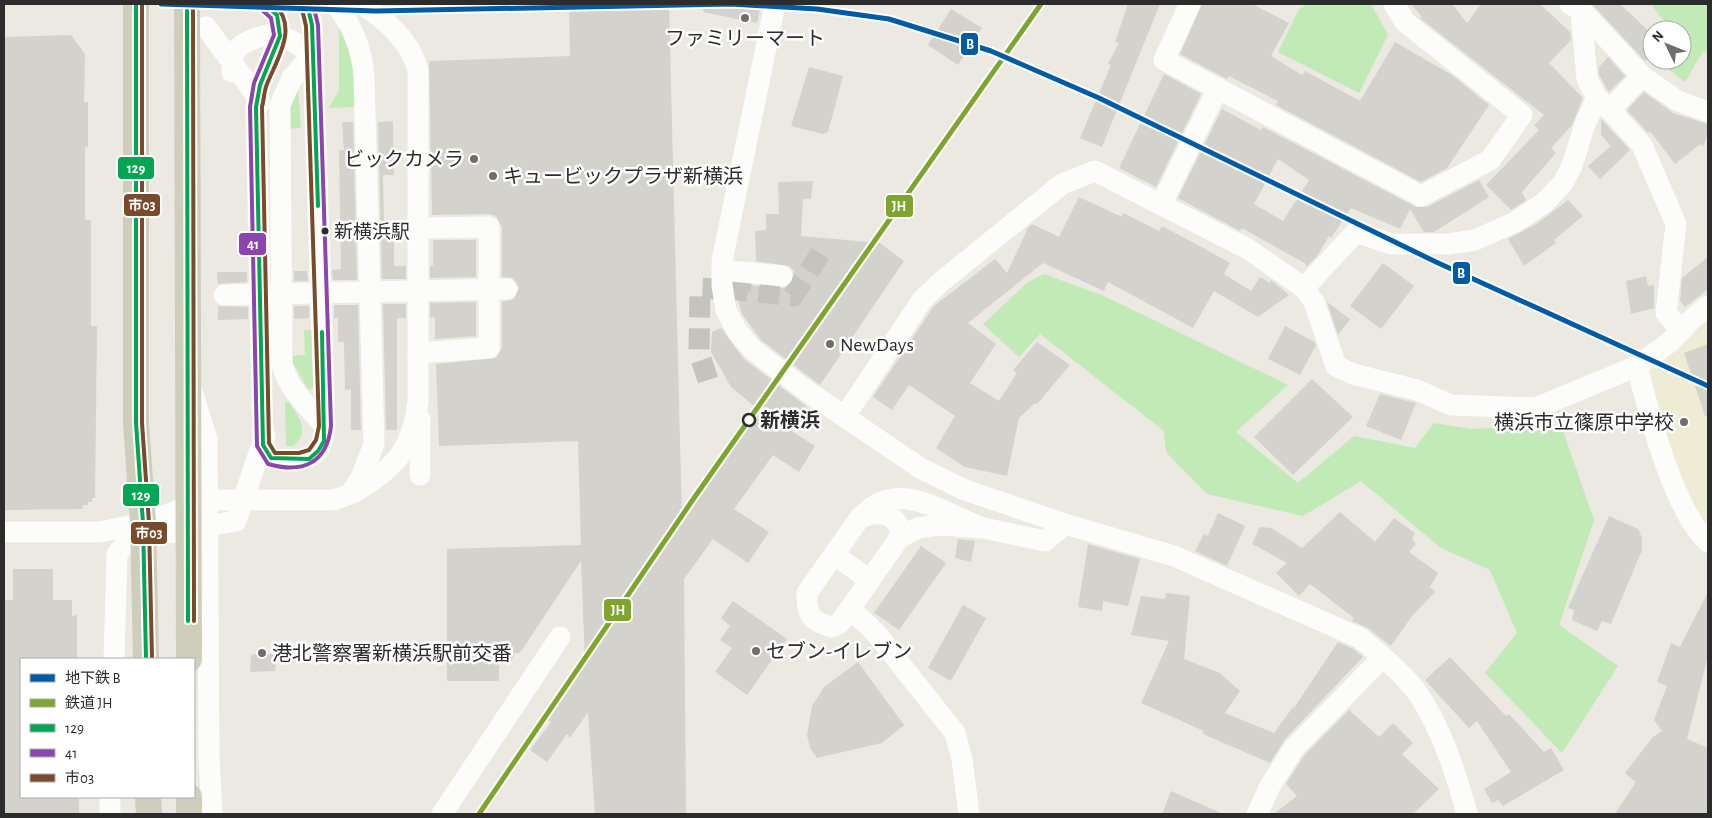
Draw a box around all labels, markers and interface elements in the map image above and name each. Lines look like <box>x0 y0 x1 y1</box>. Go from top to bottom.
marker: ファミリーマート <box>739 12 751 24</box>
north arrow <box>1642 20 1692 70</box>
text: N <box>1650 28 1667 45</box>
place label: ファミリーマート <box>665 29 825 49</box>
line badge: B <box>960 32 979 56</box>
text: B <box>966 38 974 52</box>
place label: ビックカメラ <box>344 149 464 170</box>
marker: ビックカメラ <box>468 153 480 165</box>
line badge: 129 <box>117 156 155 180</box>
text: 129 <box>127 162 145 176</box>
place label: キュービックプラザ新横浜 <box>503 166 743 187</box>
marker: キュービックプラザ新横浜 <box>487 170 499 182</box>
line badge: 市03 <box>123 193 161 217</box>
line badge: JH <box>885 194 914 218</box>
text: 市03 <box>128 198 156 213</box>
text: JH <box>892 200 906 214</box>
place label: 新横浜駅 <box>334 222 410 242</box>
marker: 新横浜駅 <box>320 226 330 236</box>
line badge: 41 <box>238 232 267 256</box>
text: 41 <box>247 238 259 252</box>
line badge: B <box>1452 261 1471 285</box>
text: B <box>1457 267 1465 281</box>
place label: NewDays <box>840 335 914 355</box>
marker: NewDays <box>824 338 836 350</box>
place label: 新横浜 <box>760 409 820 431</box>
place label: 横浜市立篠原中学校 <box>1494 412 1674 433</box>
marker: 新横浜 <box>742 413 756 427</box>
marker: 横浜市立篠原中学校 <box>1678 416 1690 428</box>
line badge: 129 <box>122 483 160 507</box>
text: 129 <box>132 489 150 503</box>
line badge: 市03 <box>130 521 168 545</box>
text: 市03 <box>135 526 163 541</box>
line badge: JH <box>603 598 632 622</box>
text: JH <box>611 604 625 618</box>
place label: セブン-イレブン <box>766 640 912 662</box>
place label: 港北警察署新横浜駅前交番 <box>272 643 512 664</box>
marker: セブン-イレブン <box>750 645 762 657</box>
marker: 港北警察署新横浜駅前交番 <box>256 647 268 659</box>
legend <box>20 658 195 798</box>
text: 地下鉄 B <box>65 670 121 686</box>
text: 鉄道 JH <box>65 695 112 711</box>
text: 129 <box>65 721 84 736</box>
text: 41 <box>65 746 77 761</box>
text: 市03 <box>65 770 94 786</box>

